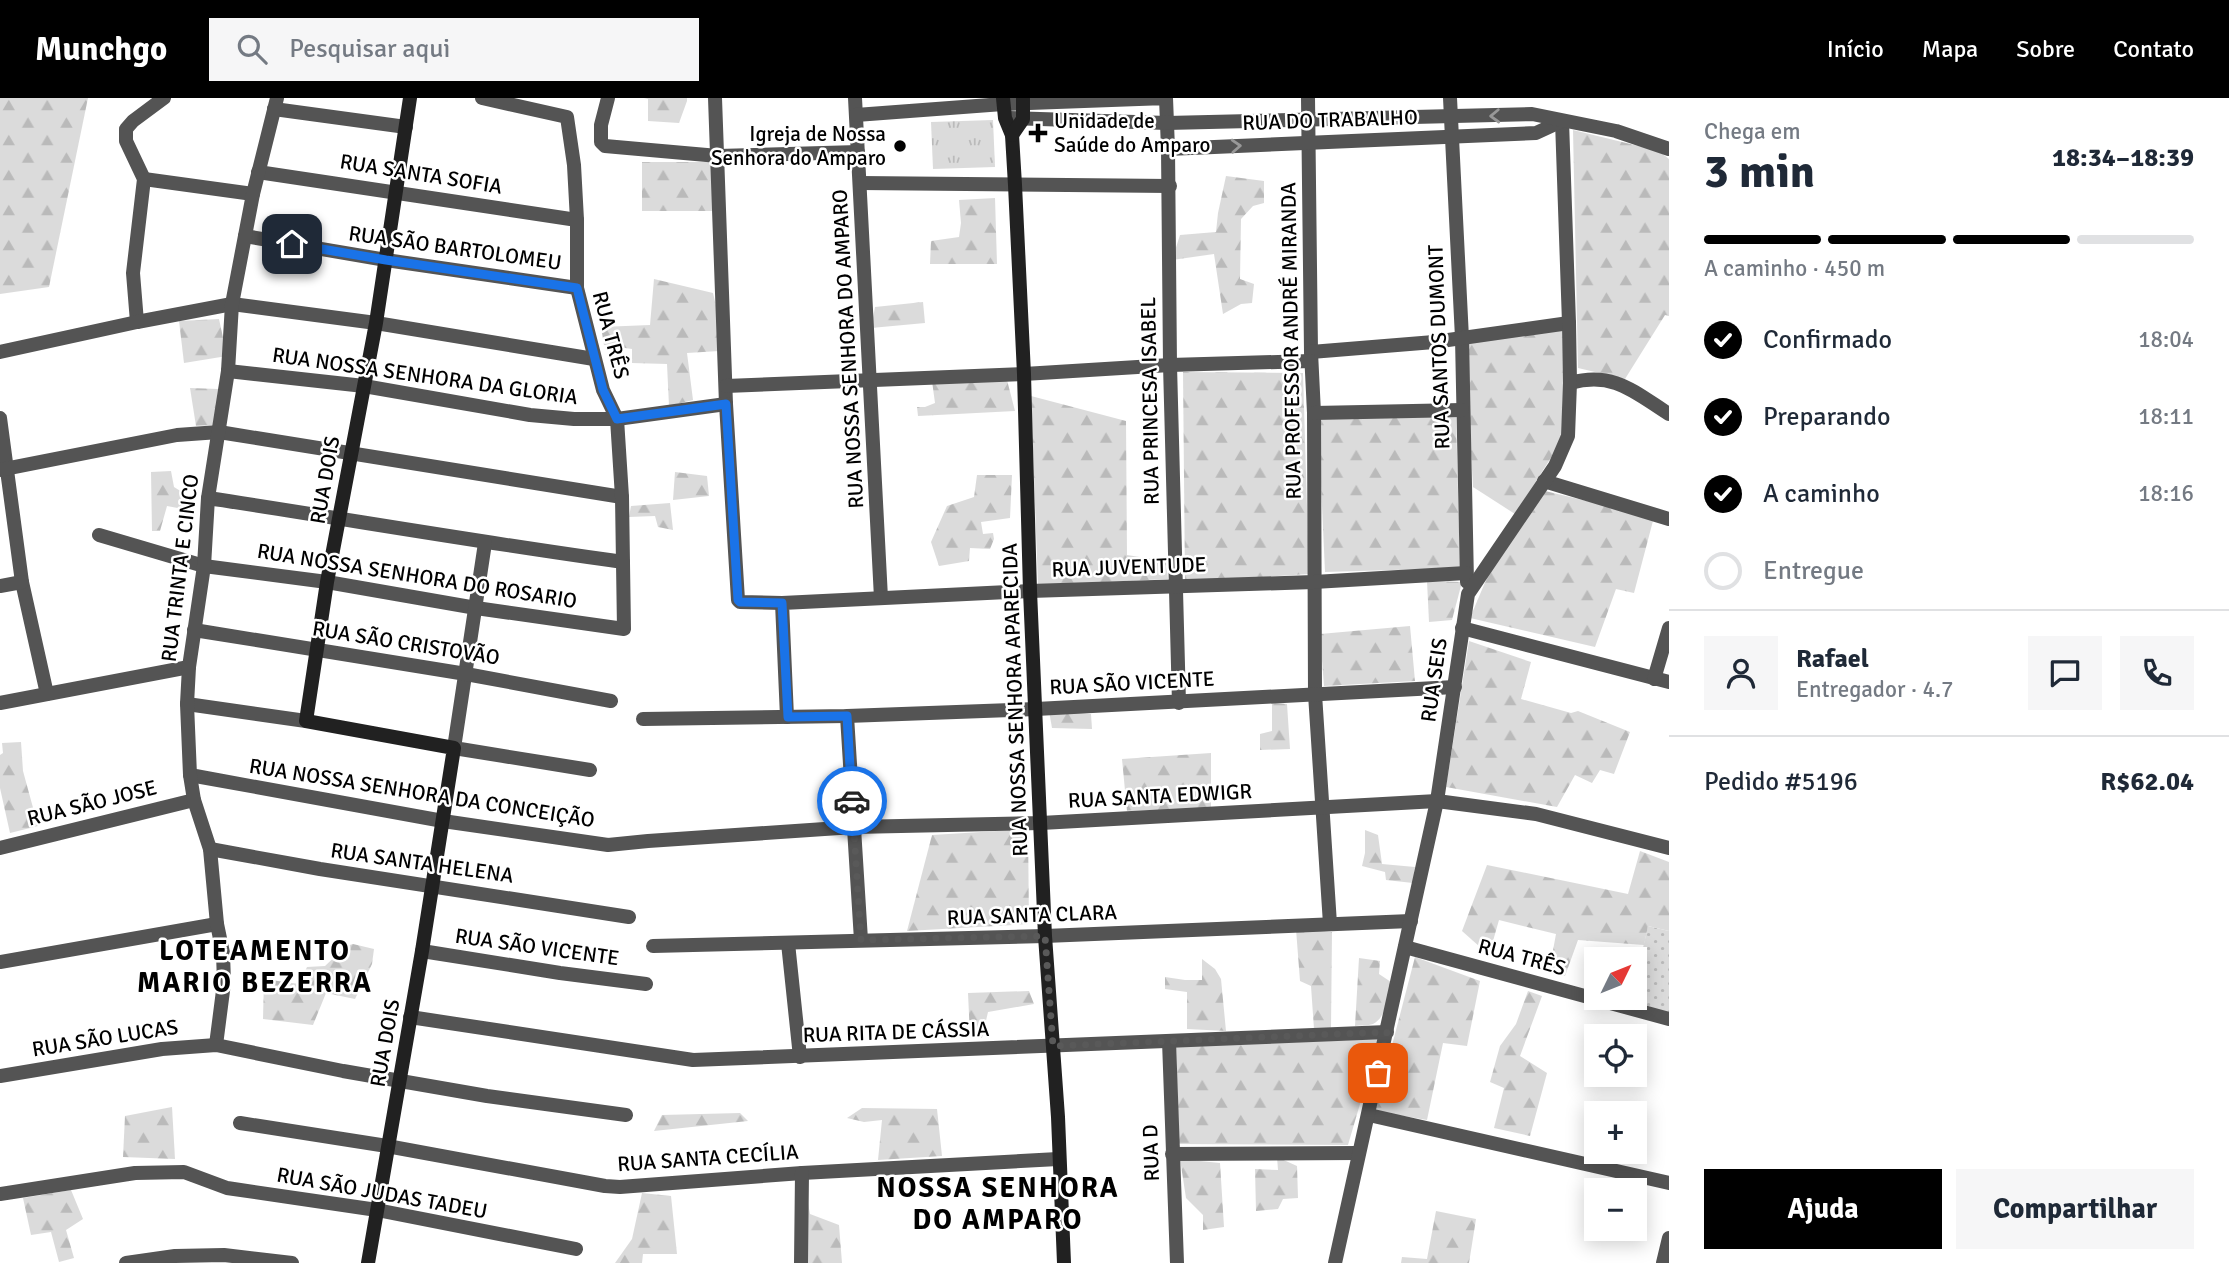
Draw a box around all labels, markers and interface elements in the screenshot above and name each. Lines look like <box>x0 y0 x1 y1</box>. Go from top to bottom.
search box <box>209 18 699 81</box>
text: Munchgo <box>35 29 167 70</box>
icon: search <box>233 30 271 68</box>
text: Pesquisar aqui <box>289 33 450 65</box>
text: Início <box>1827 34 1884 64</box>
text: Mapa <box>1922 34 1978 64</box>
text: Sobre <box>2016 34 2075 64</box>
text: Contato <box>2113 34 2194 64</box>
street label: RUA DO TRABALHO <box>1242 104 1418 136</box>
place label: Unidade de Saúde do Amparo <box>1054 108 1210 158</box>
one-way arrow <box>1489 108 1500 123</box>
text: Chega em <box>1704 117 1801 146</box>
place label: Igreja de Nossa Senhora do Amparo <box>711 121 886 171</box>
marker: Unidade de Saúde do Amparo <box>1028 123 1048 143</box>
marker: Igreja de Nossa Senhora do Amparo <box>892 138 908 154</box>
one-way arrow <box>1231 138 1242 153</box>
text: 18:34–18:39 <box>2052 142 2194 174</box>
text: 3 min <box>1704 144 1815 200</box>
street label: RUA SANTA SOFIA <box>338 148 504 200</box>
street label: RUA PROFESSOR ANDRÉ MIRANDA <box>1275 182 1307 500</box>
street label: RUA NOSSA SENHORA DO AMPARO <box>827 189 869 509</box>
pin <box>262 214 322 274</box>
street label: RUA SÃO BARTOLOMEU <box>347 220 563 276</box>
icon: home <box>273 225 311 263</box>
street label: RUA SANTOS DUMONT <box>1422 243 1456 450</box>
text: A caminho · 450 m <box>1704 254 1885 283</box>
street label: RUA TRÊS <box>587 288 635 382</box>
street label: RUA PRINCESA ISABEL <box>1135 297 1165 505</box>
icon: check <box>1704 321 1742 359</box>
text: Confirmado <box>1763 324 1892 356</box>
text: 18:04 <box>2138 325 2194 354</box>
street label: RUA NOSSA SENHORA DA GLORIA <box>271 342 580 410</box>
icon: check <box>1704 398 1742 436</box>
text: Preparando <box>1763 401 1890 433</box>
text: 18:11 <box>2138 402 2194 431</box>
street label: RUA DOIS <box>304 434 346 526</box>
street label: RUA TRINTA E CINCO <box>156 472 204 664</box>
icon: check <box>1704 475 1742 513</box>
text: A caminho <box>1763 478 1880 510</box>
text: 18:16 <box>2138 479 2194 508</box>
street label: RUA NOSSA SENHORA DO ROSARIO <box>255 538 579 614</box>
street label: RUA NOSSA SENHORA APARECIDA <box>997 543 1033 857</box>
street label: RUA JUVENTUDE <box>1051 551 1207 583</box>
text: Entregue <box>1763 555 1864 587</box>
street label: RUA SÃO CRISTOVÃO <box>310 615 502 671</box>
street label: RUA SEIS <box>1415 636 1453 724</box>
button: person <box>1704 636 1778 710</box>
button: chat <box>2028 636 2102 710</box>
button: phone <box>2120 636 2194 710</box>
text: Rafael <box>1796 643 1869 675</box>
street label: RUA SÃO VICENTE <box>1049 666 1215 700</box>
text: Entregador · 4.7 <box>1796 675 1954 704</box>
street label: RUA NOSSA SENHORA DA CONCEIÇÃO <box>247 753 597 833</box>
courier <box>817 766 887 836</box>
text: Pedido #5196 <box>1704 766 1858 798</box>
text: R$62.04 <box>2100 766 2194 798</box>
street label: RUA SÃO JOSE <box>24 774 160 832</box>
street label: RUA SANTA EDWIGR <box>1067 778 1253 814</box>
icon: car <box>833 782 871 820</box>
street label: RUA SANTA HELENA <box>329 837 515 889</box>
street label: RUA SANTA CLARA <box>946 899 1118 931</box>
street label: RUA SÃO VICENTE <box>453 923 621 971</box>
street label: RUA TRÊS <box>1475 933 1569 981</box>
district label: LOTEAMENTO MARIO BEZERRA <box>137 934 373 1000</box>
north arrow <box>1584 947 1647 1010</box>
map controls <box>1584 947 1647 1241</box>
street label: RUA DOIS <box>364 997 406 1089</box>
street label: RUA SÃO LUCAS <box>30 1014 180 1062</box>
street label: RUA RITA DE CÁSSIA <box>802 1016 990 1048</box>
button: locate <box>1584 1024 1647 1087</box>
pin <box>1348 1043 1408 1103</box>
icon: bag <box>1359 1054 1397 1092</box>
button: + <box>1584 1101 1647 1164</box>
street label: RUA D <box>1137 1124 1165 1182</box>
street label: RUA SANTA CECÍLIA <box>616 1139 800 1177</box>
street label: RUA SÃO JUDAS TADEU <box>275 1162 489 1224</box>
button: Ajuda <box>1704 1169 1942 1249</box>
button: Compartilhar <box>1956 1169 2194 1249</box>
district label: NOSSA SENHORA DO AMPARO <box>876 1171 1120 1237</box>
button: − <box>1584 1178 1647 1241</box>

